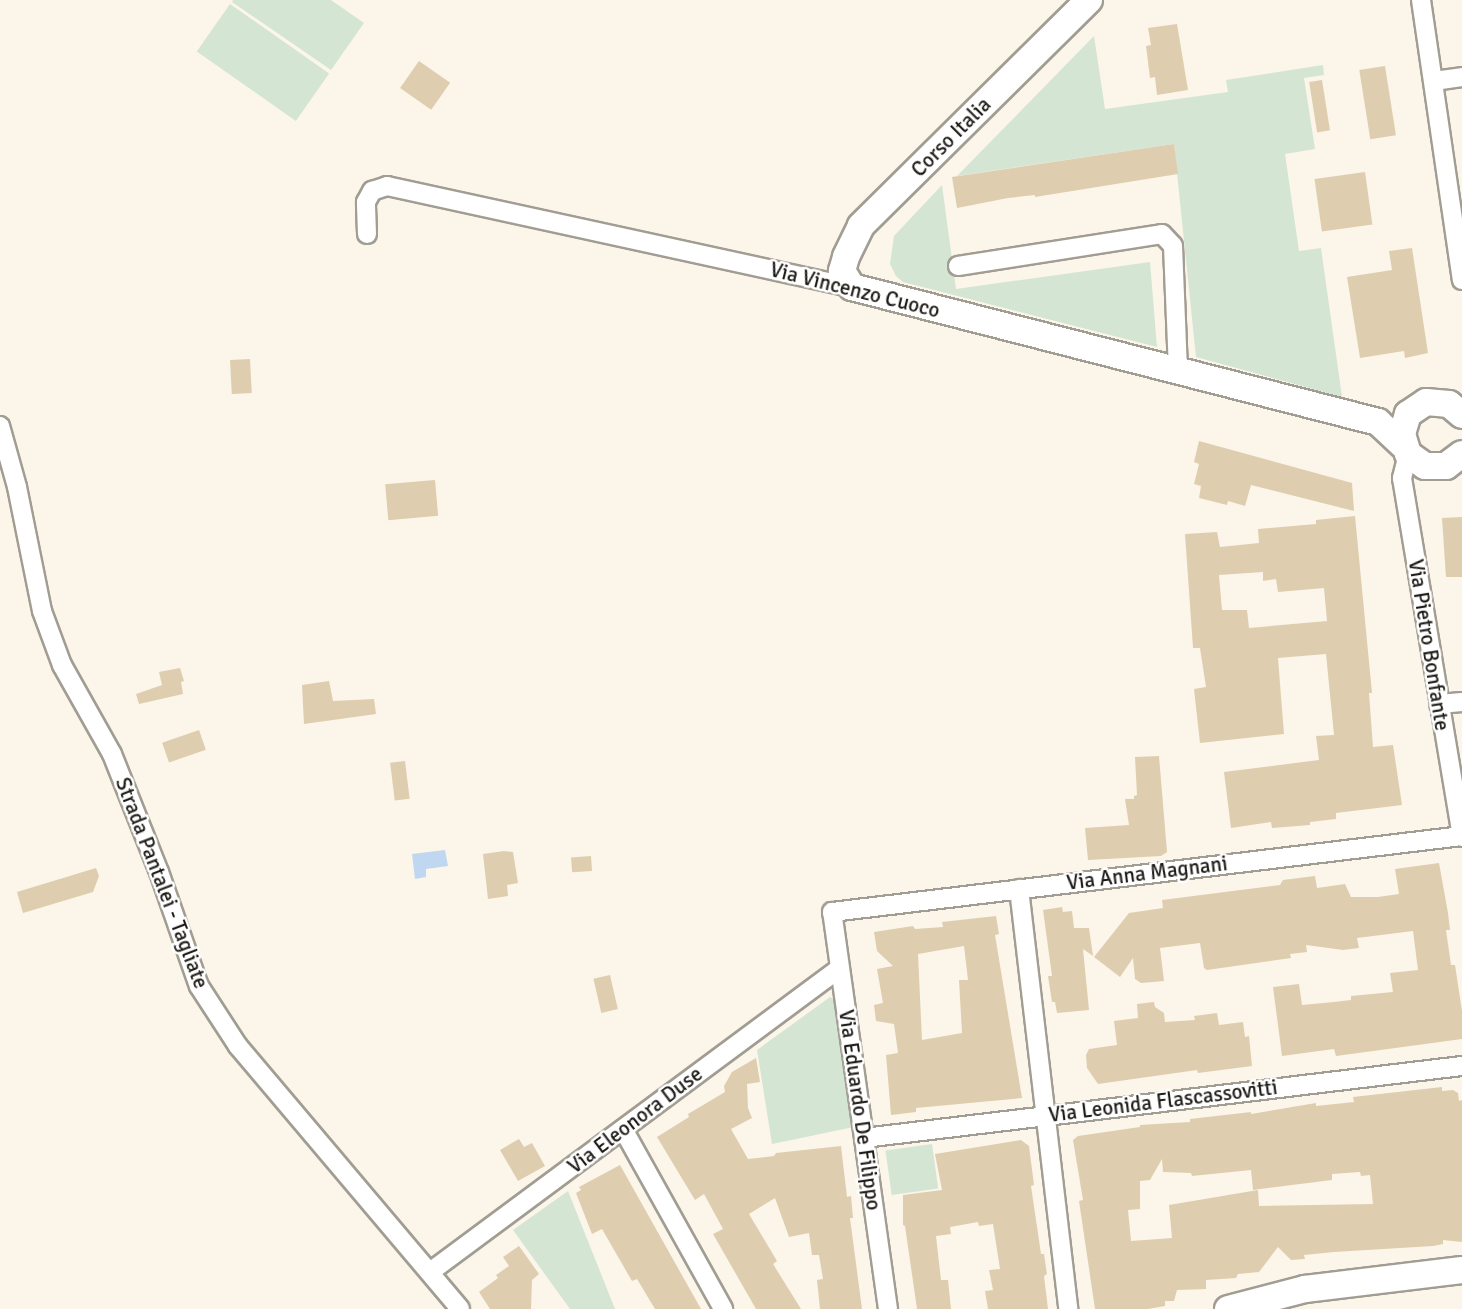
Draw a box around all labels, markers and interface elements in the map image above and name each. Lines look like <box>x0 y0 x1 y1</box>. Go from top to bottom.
street label: Corso Italia <box>906 92 996 182</box>
street label: Via Vincenzo Cuoco <box>767 257 943 323</box>
street label: Via Pietro Bonfante <box>1403 557 1455 733</box>
street label: Strada Pantalei - Tagliate <box>110 774 214 992</box>
street label: Via Anna Magnani <box>1065 851 1229 895</box>
street label: Via Eduardo De Filippo <box>833 1008 887 1212</box>
street label: Via Eleonora Duse <box>563 1061 707 1179</box>
street label: Via Leonida Flascassovitti <box>1047 1074 1279 1128</box>

